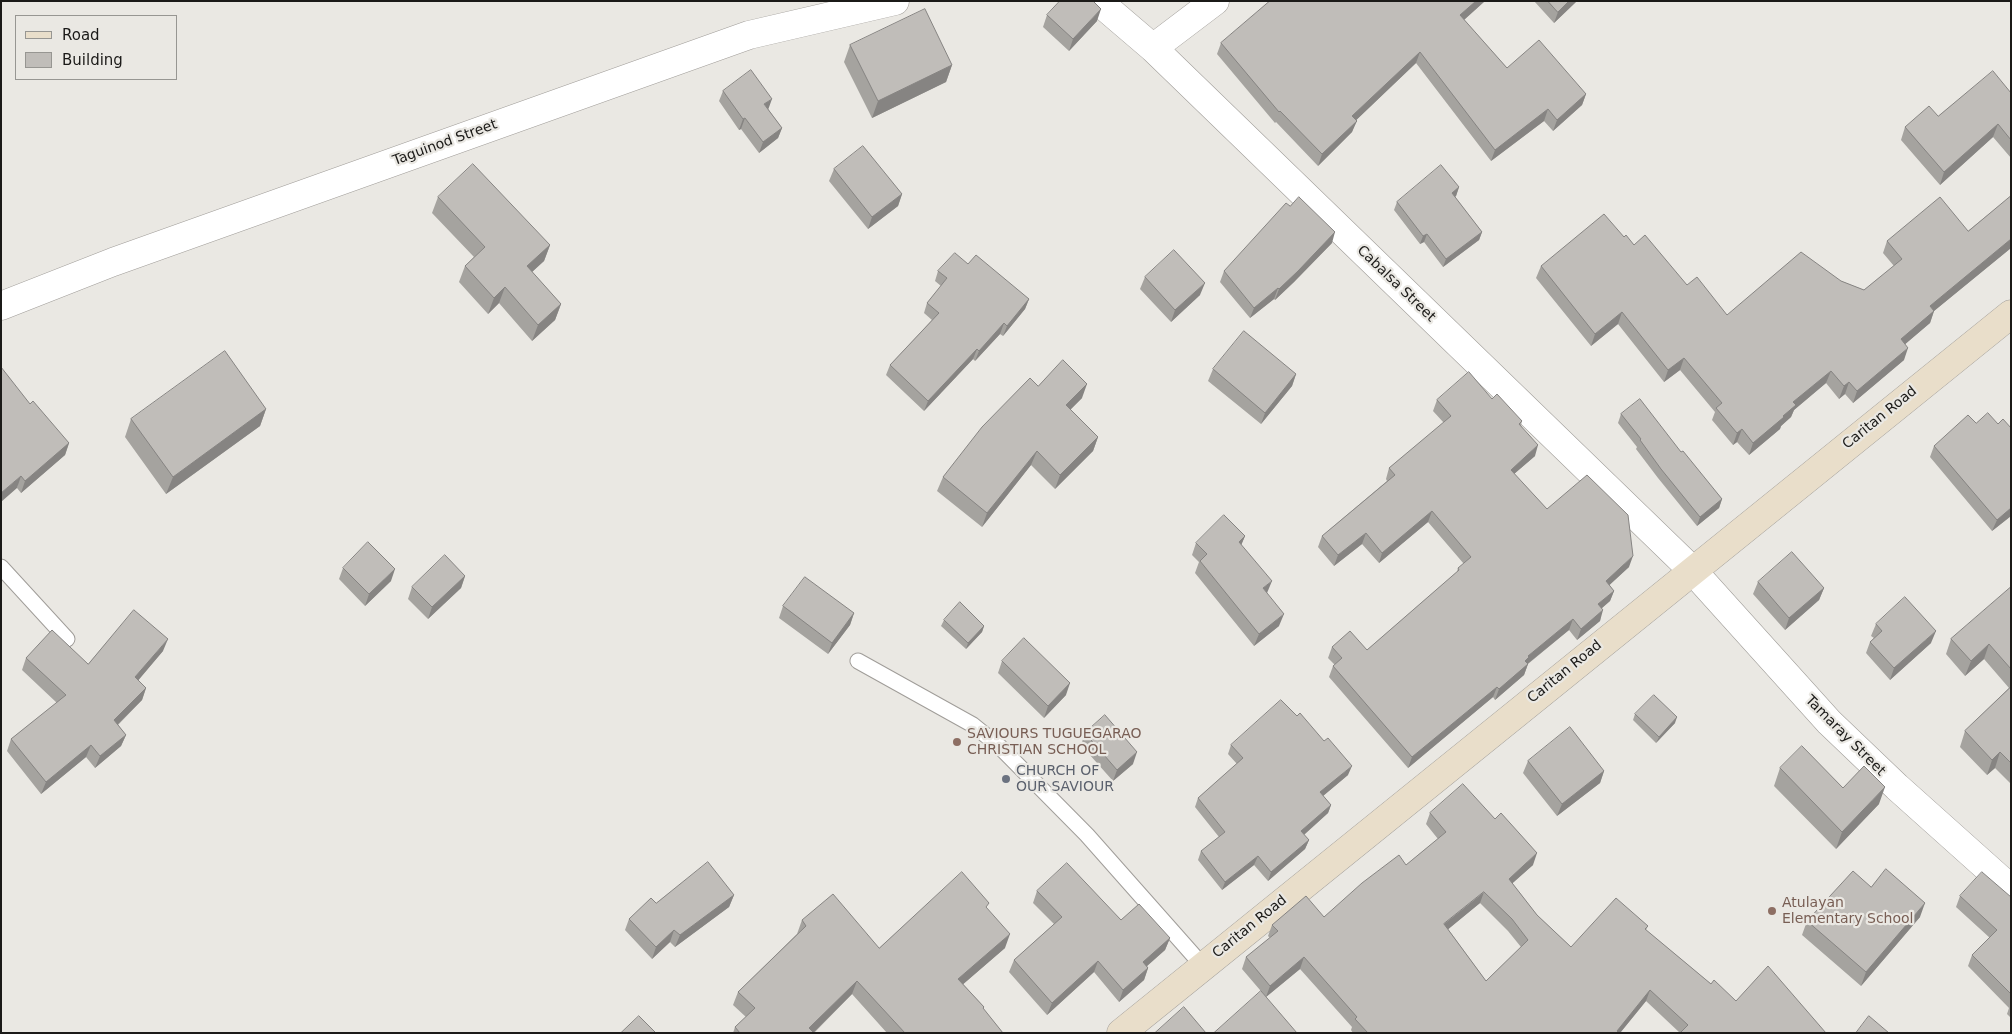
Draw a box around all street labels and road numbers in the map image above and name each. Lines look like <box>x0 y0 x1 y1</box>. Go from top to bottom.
street label: Taguinod Street <box>391 116 499 170</box>
street label: Cabalsa Street <box>1353 242 1439 326</box>
street label: Caritan Road <box>1840 383 1920 453</box>
street label: Caritan Road <box>1525 637 1605 707</box>
street label: Tamaray Street <box>1801 692 1889 780</box>
street label: Caritan Road <box>1210 892 1290 962</box>

